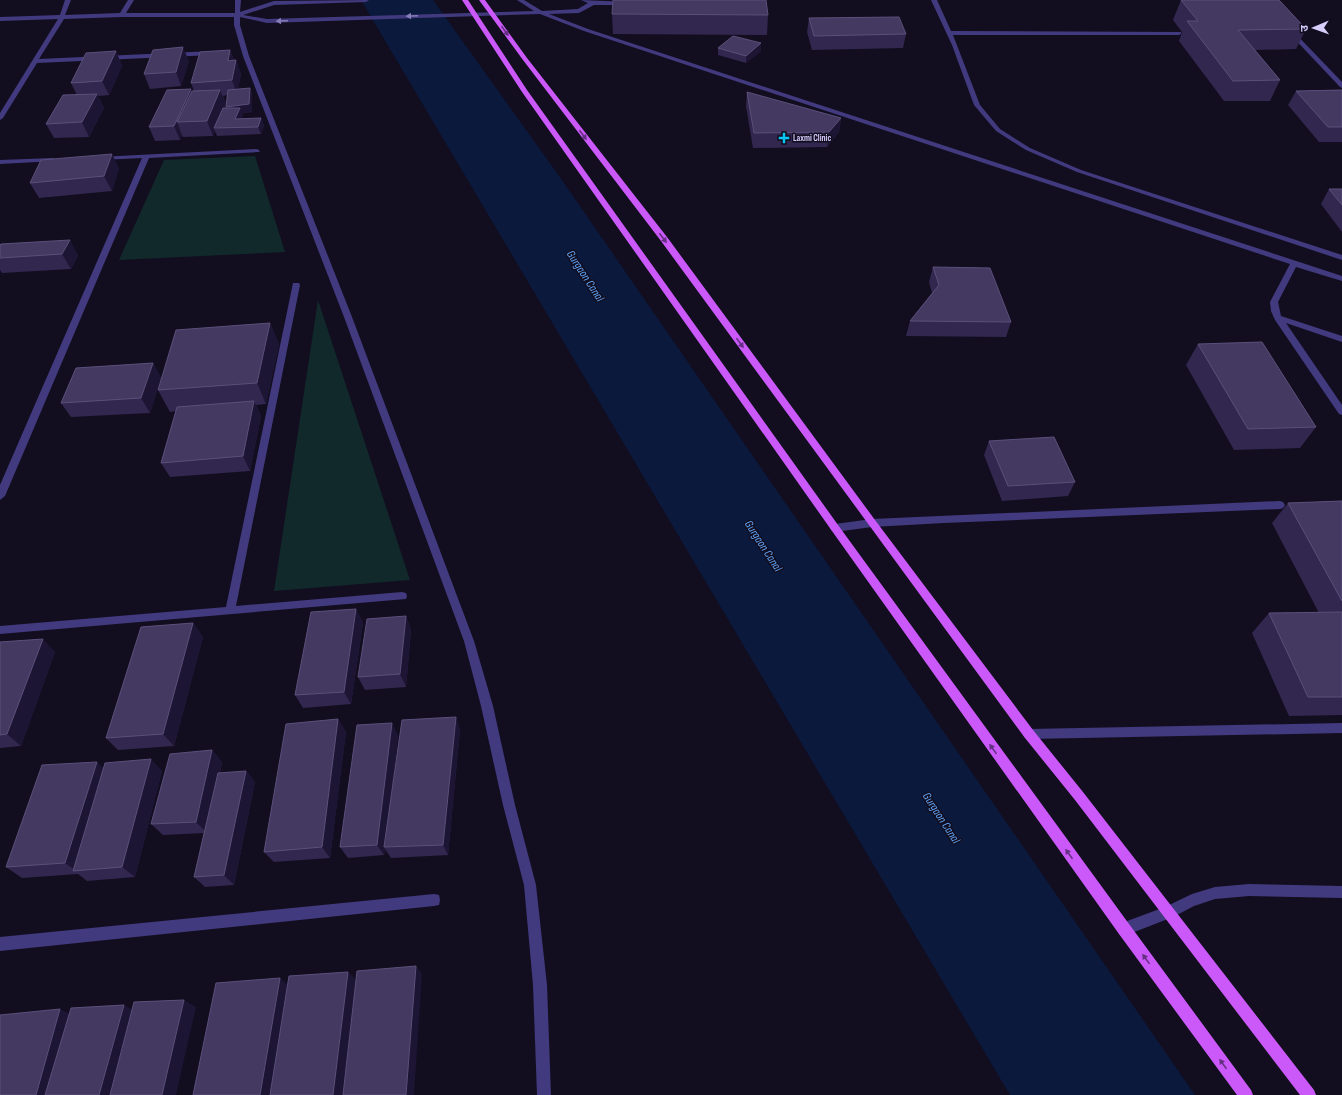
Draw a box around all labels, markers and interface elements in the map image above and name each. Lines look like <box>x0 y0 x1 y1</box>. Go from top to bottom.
north arrow <box>1294 8 1334 48</box>
one-way arrow <box>406 12 418 19</box>
one-way arrow <box>276 17 288 24</box>
text: उ <box>1298 24 1311 32</box>
one-way arrow <box>501 26 509 37</box>
one-way arrow <box>579 130 588 141</box>
marker: Laxmi Clinic <box>778 132 790 144</box>
place label: Laxmi Clinic <box>793 133 831 144</box>
one-way arrow <box>659 232 667 243</box>
water label: Gurgaon Canal <box>563 248 608 305</box>
one-way arrow <box>736 337 744 348</box>
water label: Gurgaon Canal <box>741 518 786 575</box>
one-way arrow <box>989 744 997 754</box>
water label: Gurgaon Canal <box>919 790 964 847</box>
one-way arrow <box>1065 849 1073 859</box>
one-way arrow <box>1142 954 1150 964</box>
one-way arrow <box>1219 1058 1227 1069</box>

